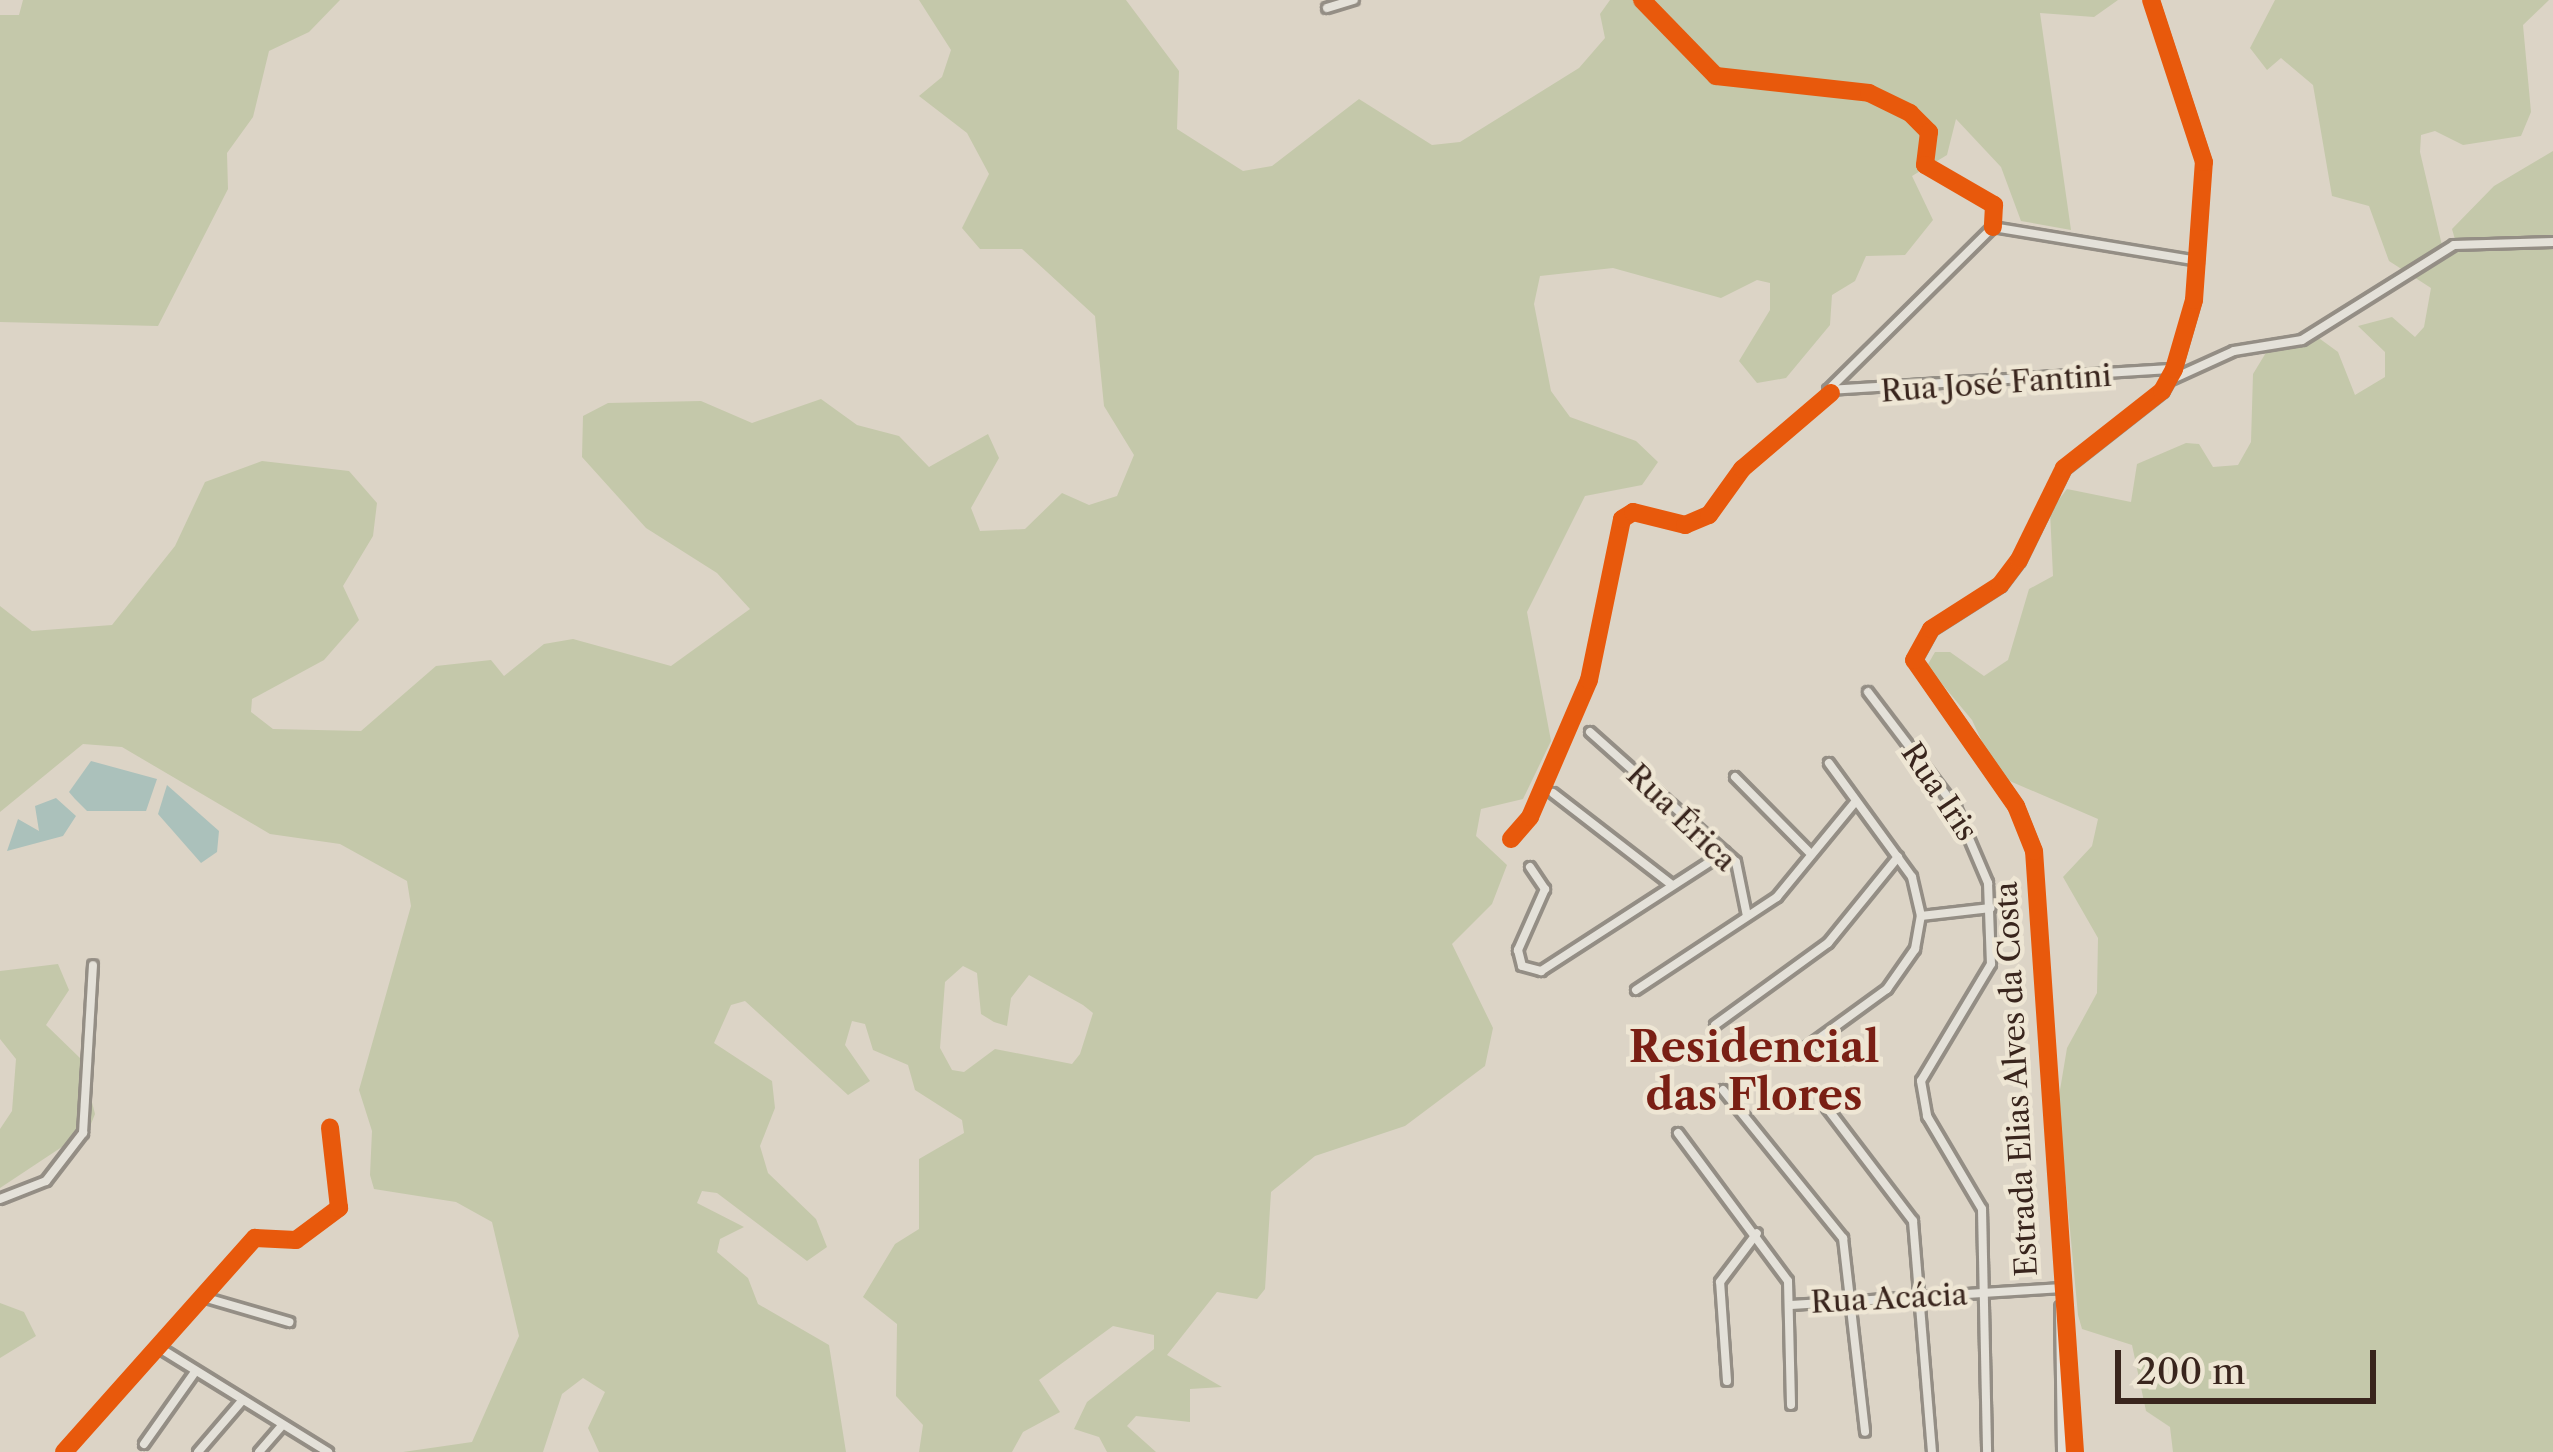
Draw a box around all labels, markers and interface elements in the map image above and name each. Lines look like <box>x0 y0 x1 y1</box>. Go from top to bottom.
street label: Rua José Fantini <box>1879 358 2113 410</box>
street label: Rua Iris <box>1893 736 1985 848</box>
street label: Rua Érica <box>1619 757 1743 879</box>
street label: Estrada Elias Alves da Costa <box>1989 880 2045 1278</box>
district label: Residencial das Flores <box>1629 1022 1879 1120</box>
street label: Rua Acácia <box>1809 1277 1969 1321</box>
scale bar <box>2121 1326 2382 1400</box>
text: 200 m <box>2136 1349 2245 1393</box>

